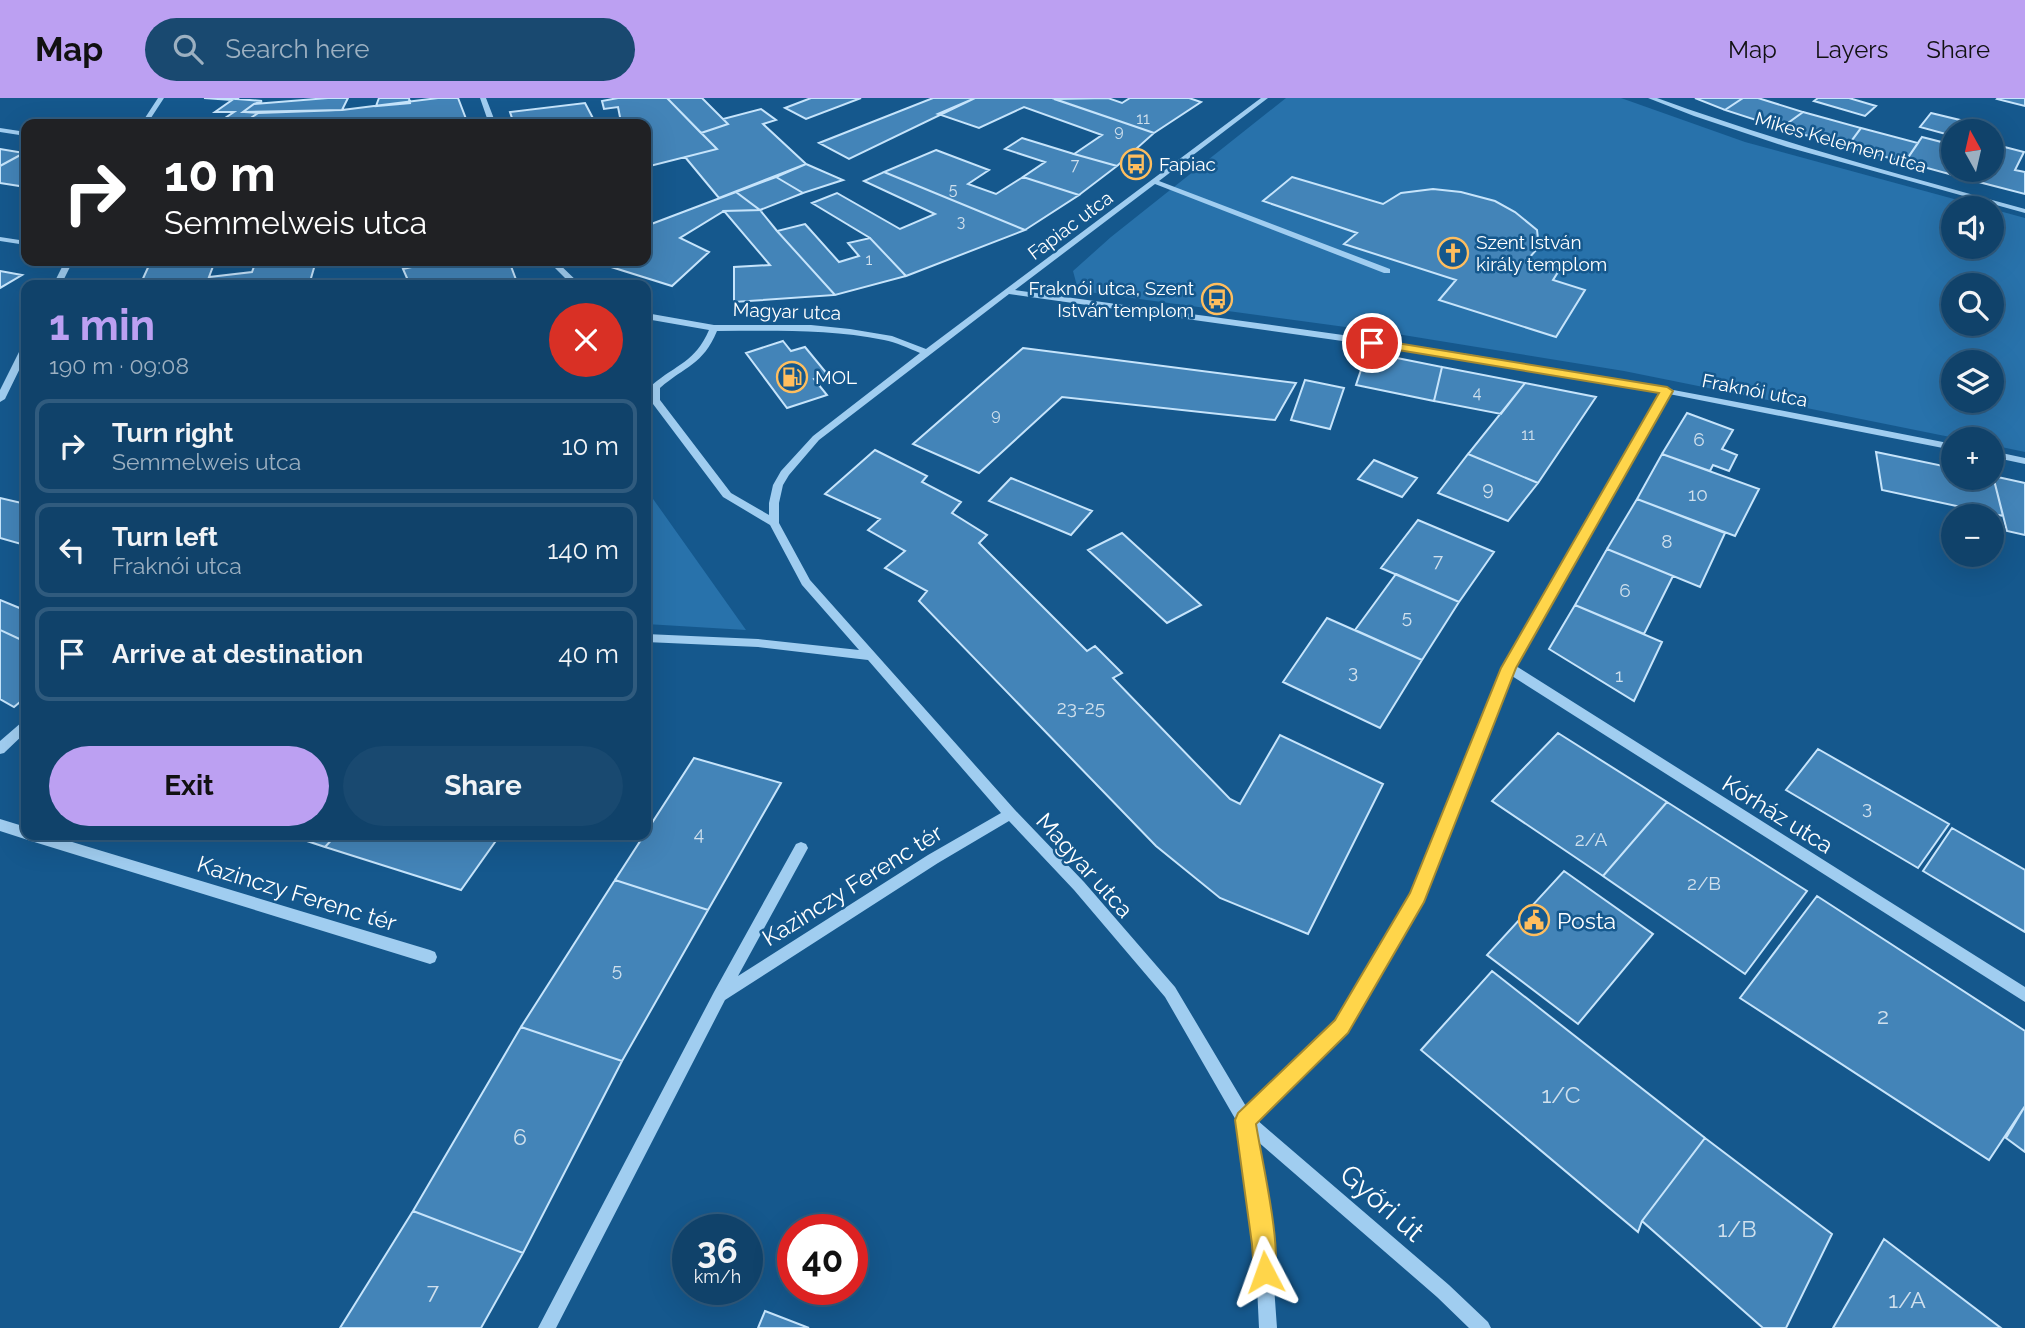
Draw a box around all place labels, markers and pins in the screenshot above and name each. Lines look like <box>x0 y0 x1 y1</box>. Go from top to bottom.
bus stop icon: Fapiac <box>1119 147 1153 181</box>
place label: Fapiac <box>1159 153 1216 175</box>
place label: Szent István király templom <box>1476 231 1607 275</box>
church icon: Szent István király templom <box>1436 236 1470 270</box>
place label: Fraknói utca, Szent István templom <box>1029 277 1195 321</box>
bus stop icon: Fraknói utca, Szent István templom <box>1200 282 1234 316</box>
pin <box>1342 313 1402 373</box>
fuel station icon: MOL <box>775 360 809 394</box>
place label: MOL <box>815 366 857 388</box>
public building icon: Posta <box>1517 903 1551 937</box>
place label: Posta <box>1557 907 1616 934</box>

